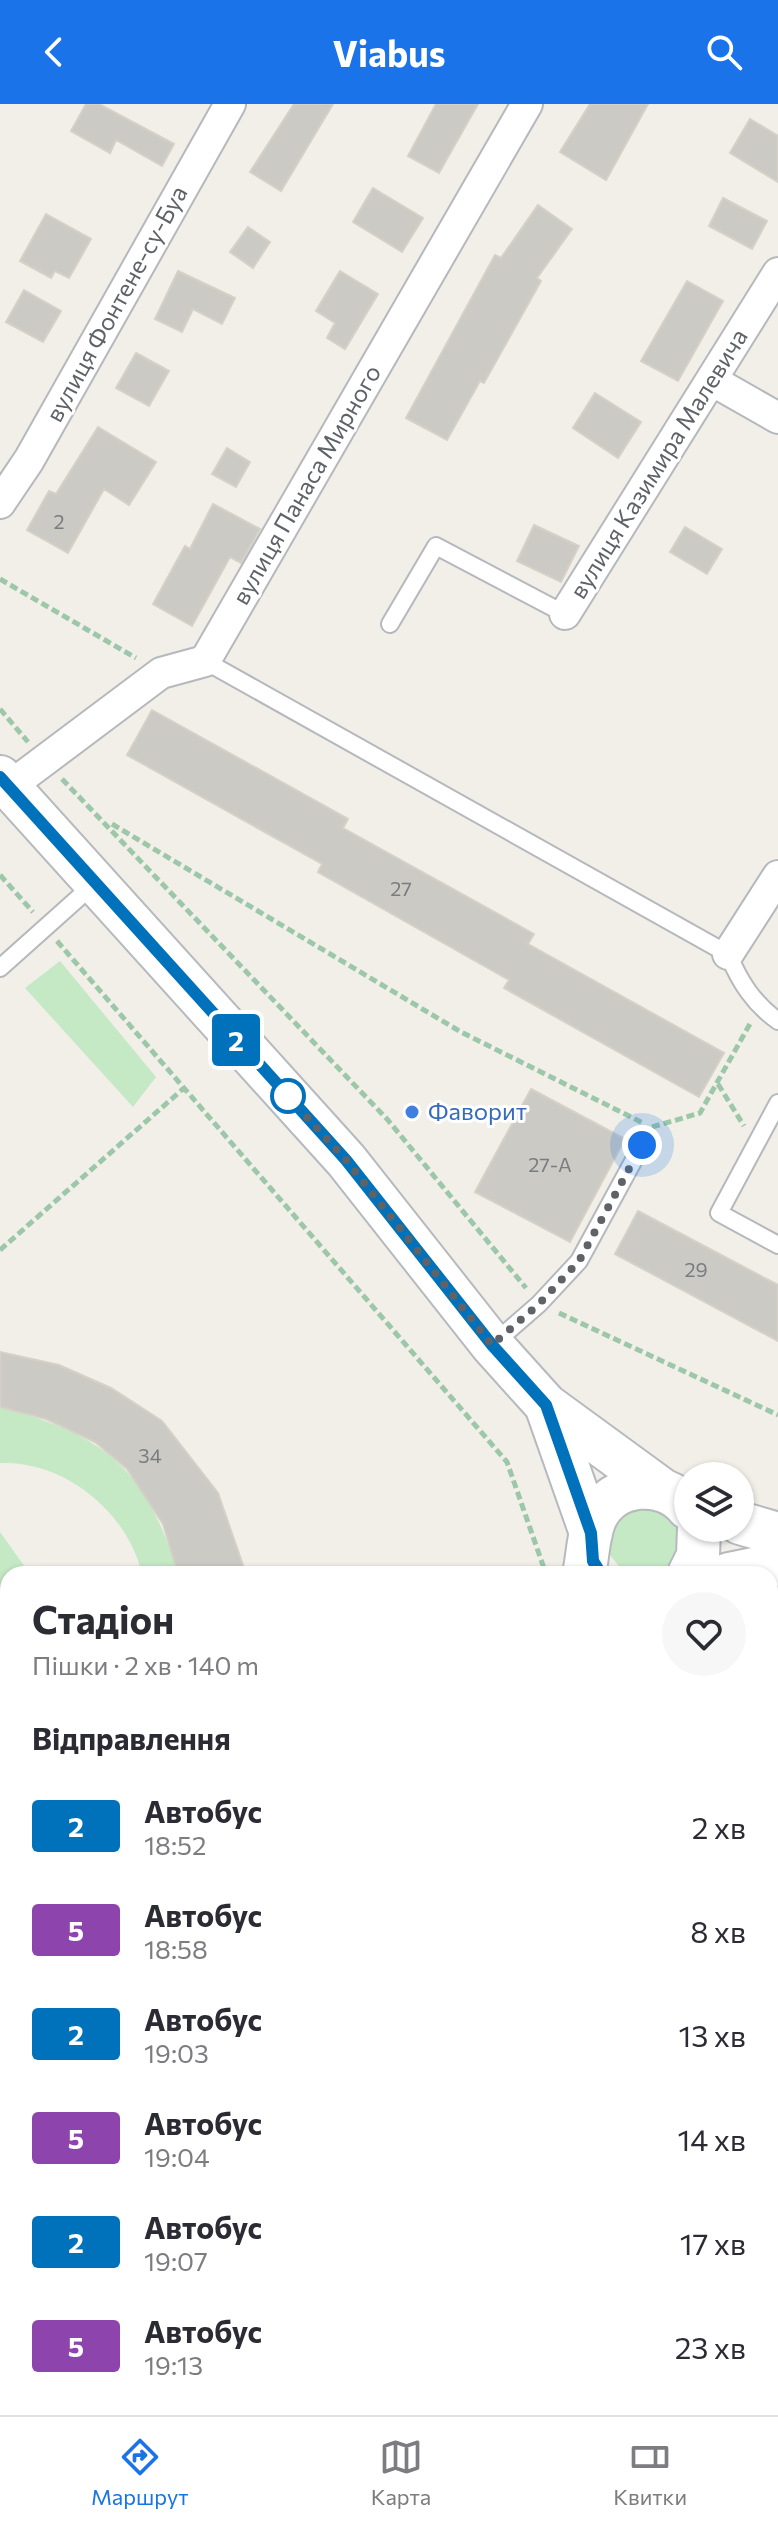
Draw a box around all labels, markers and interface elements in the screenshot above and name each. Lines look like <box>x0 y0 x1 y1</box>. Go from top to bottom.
icon: back <box>32 30 76 74</box>
text: Viabus <box>332 30 446 74</box>
icon: search <box>702 30 746 74</box>
street label: вулиця Фонтене-су-Буа <box>39 180 193 426</box>
street label: вулиця Казимира Малевича <box>563 323 753 603</box>
street label: вулиця Панаса Мирного <box>225 359 386 609</box>
house number: 2 <box>53 509 65 533</box>
house number: 27 <box>390 876 412 900</box>
line badge: 2 <box>210 1014 262 1066</box>
text: 2 <box>228 1023 244 1057</box>
unlabelled marker <box>271 1079 305 1113</box>
place label: Фаворит <box>428 1096 527 1125</box>
marker: Фаворит <box>403 1103 421 1121</box>
your location <box>622 1125 662 1165</box>
house number: 27-А <box>528 1152 572 1176</box>
house number: 29 <box>684 1257 708 1281</box>
house number: 34 <box>138 1443 162 1467</box>
map controls <box>674 1462 754 1542</box>
button: layers <box>674 1462 754 1542</box>
button: heart <box>662 1592 746 1676</box>
text: Стадіон <box>32 1595 174 1642</box>
text: Пішки · 2 хв · 140 m <box>32 1649 259 1680</box>
text: Відправлення <box>32 1719 231 1756</box>
text: Автобус <box>144 1792 262 1829</box>
text: 2 хв <box>692 1808 746 1845</box>
text: 2 <box>68 1809 84 1843</box>
text: 18:52 <box>144 1829 206 1860</box>
text: Автобус <box>144 1896 262 1933</box>
text: 8 хв <box>690 1912 746 1949</box>
text: 5 <box>68 1913 84 1947</box>
text: 18:58 <box>144 1933 208 1964</box>
text: Автобус <box>144 2000 262 2037</box>
text: 13 хв <box>678 2016 746 2053</box>
text: 2 <box>68 2017 84 2051</box>
text: 19:03 <box>144 2037 209 2068</box>
text: Автобус <box>144 2104 262 2141</box>
text: 14 хв <box>678 2120 746 2157</box>
text: 5 <box>68 2121 84 2155</box>
text: 19:04 <box>144 2141 210 2172</box>
text: Автобус <box>144 2208 262 2245</box>
text: 17 хв <box>680 2224 746 2261</box>
text: 2 <box>68 2225 84 2259</box>
text: 19:07 <box>144 2245 208 2276</box>
text: Автобус <box>144 2312 262 2349</box>
text: 23 хв <box>675 2328 746 2365</box>
text: 5 <box>68 2329 84 2363</box>
text: 19:13 <box>144 2349 203 2380</box>
tab: Маршрут <box>91 2435 189 2510</box>
tab: Карта <box>371 2435 431 2510</box>
tab: Квитки <box>613 2435 687 2510</box>

